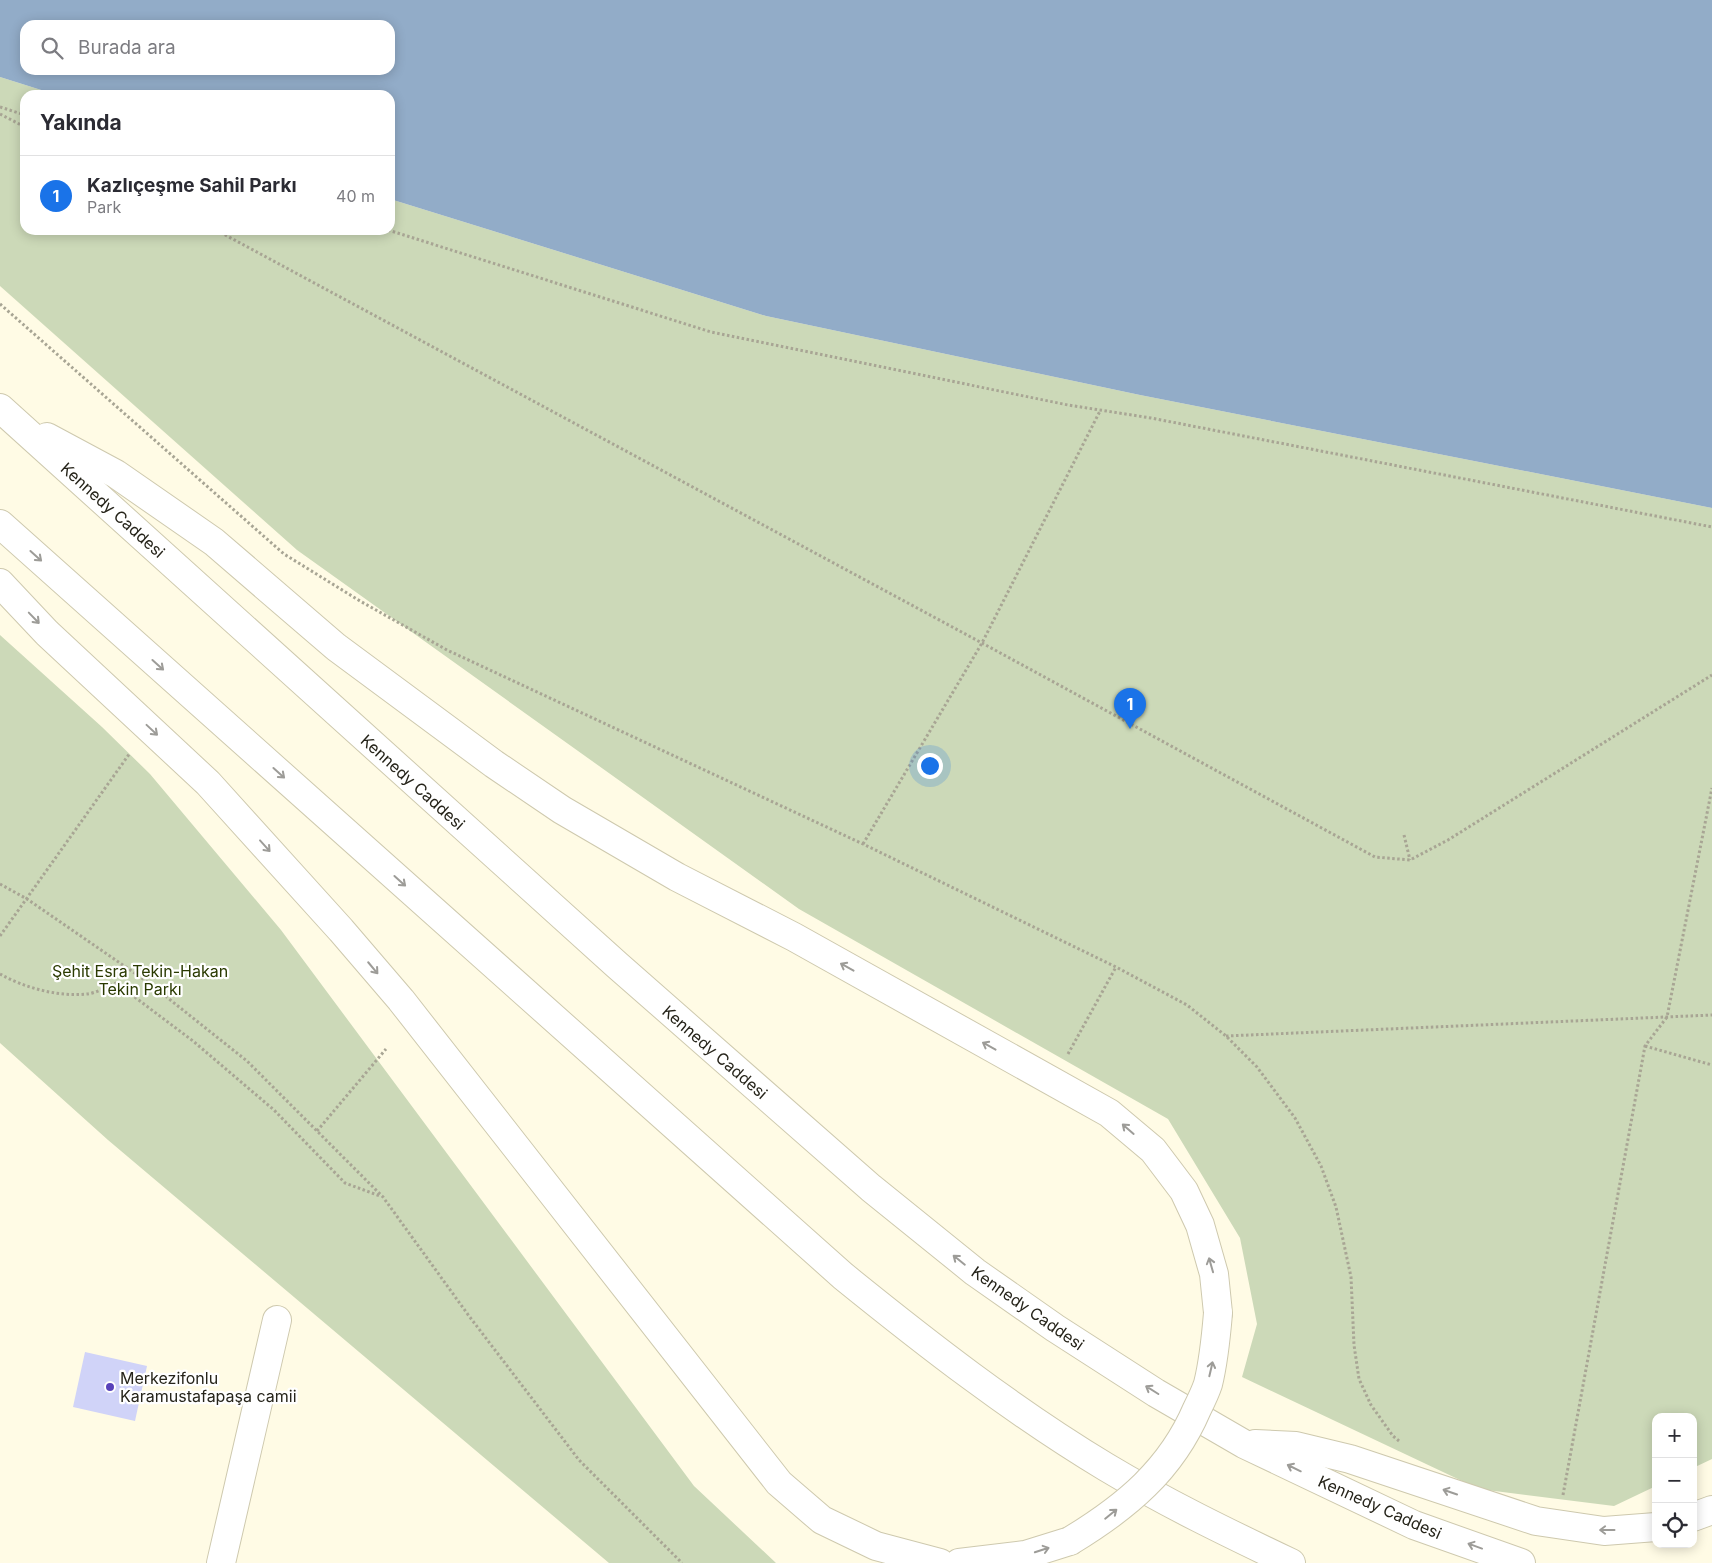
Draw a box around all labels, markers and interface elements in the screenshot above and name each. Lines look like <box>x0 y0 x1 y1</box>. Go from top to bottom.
search box <box>20 20 395 75</box>
icon: search <box>38 34 66 62</box>
text: Burada ara <box>78 36 176 59</box>
text: Yakında <box>40 110 122 135</box>
text: Kazlıçeşme Sahil Parkı <box>87 174 297 197</box>
text: 1 <box>53 186 59 206</box>
text: 40 m <box>336 186 375 206</box>
text: Park <box>87 197 121 217</box>
street label: Kennedy Caddesi <box>57 458 169 562</box>
one-way arrow <box>30 550 43 562</box>
one-way arrow <box>28 612 40 625</box>
one-way arrow <box>151 659 164 670</box>
pin: 1 <box>1114 688 1146 729</box>
one-way arrow <box>145 724 158 736</box>
street label: Kennedy Caddesi <box>357 730 469 834</box>
your location <box>917 753 943 779</box>
one-way arrow <box>272 767 285 779</box>
one-way arrow <box>259 840 271 853</box>
one-way arrow <box>393 875 406 887</box>
park label: Şehit Esra Tekin-Hakan Tekin Parkı <box>52 961 228 999</box>
one-way arrow <box>367 961 379 974</box>
one-way arrow <box>840 962 855 971</box>
street label: Kennedy Caddesi <box>658 1001 772 1103</box>
one-way arrow <box>982 1041 997 1050</box>
one-way arrow <box>1122 1123 1135 1135</box>
one-way arrow <box>953 1254 966 1265</box>
one-way arrow <box>1206 1257 1216 1273</box>
street label: Kennedy Caddesi <box>968 1262 1088 1354</box>
one-way arrow <box>1207 1362 1216 1378</box>
place label: Merkezifonlu Karamustafapaşa camii <box>120 1368 297 1406</box>
marker: Merkezifonlu Karamustafapaşa camii <box>104 1381 116 1393</box>
one-way arrow <box>1145 1385 1159 1395</box>
map controls <box>1652 1413 1697 1548</box>
button: + <box>1652 1413 1697 1458</box>
button: − <box>1652 1458 1697 1503</box>
one-way arrow <box>1287 1463 1302 1472</box>
street label: Kennedy Caddesi <box>1315 1471 1445 1543</box>
one-way arrow <box>1443 1487 1459 1496</box>
button: locate <box>1652 1503 1697 1548</box>
one-way arrow <box>1104 1509 1118 1519</box>
one-way arrow <box>1599 1525 1616 1535</box>
one-way arrow <box>1468 1541 1483 1550</box>
one-way arrow <box>1033 1545 1049 1554</box>

